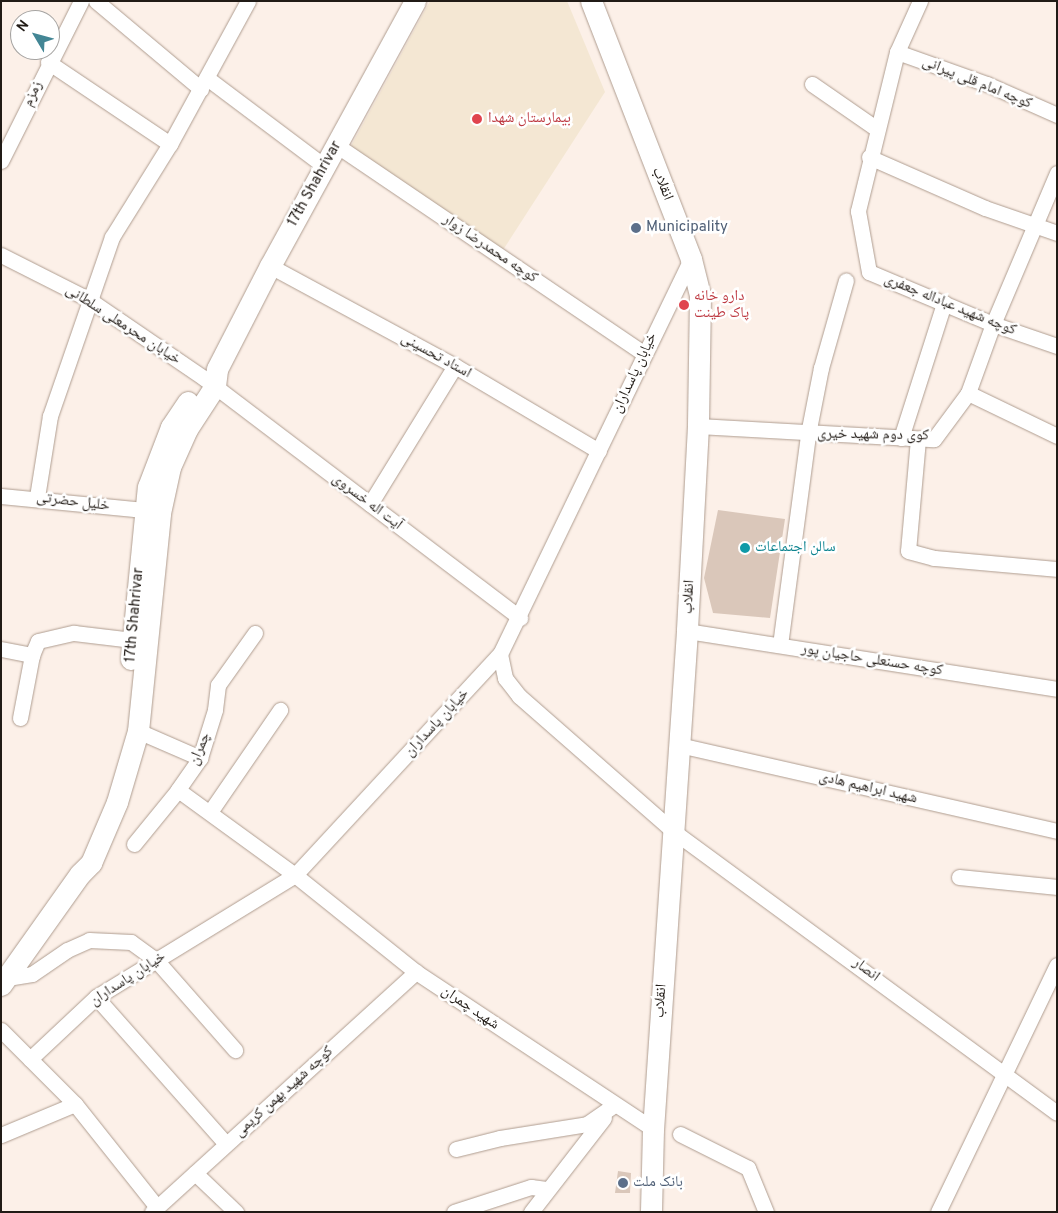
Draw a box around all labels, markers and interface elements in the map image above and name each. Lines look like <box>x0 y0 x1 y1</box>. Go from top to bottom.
north arrow <box>10 10 60 60</box>
text: N <box>14 17 33 35</box>
street label: کوچه امام قلی پیرانی <box>920 53 1034 113</box>
street label: زمزم <box>19 78 47 110</box>
place label: بیمارستان شهدا <box>488 110 571 128</box>
marker: بیمارستان شهدا <box>470 112 484 126</box>
street label: 17th Shahrivar <box>284 138 346 230</box>
street label: انقلاب <box>647 165 677 203</box>
street label: کوچه محمدرضا زوار <box>439 211 541 287</box>
place label: Municipality <box>646 219 728 237</box>
marker: Municipality <box>630 222 642 234</box>
street label: کوچه شهید عباداله جعفری <box>881 270 1019 340</box>
street label: خیابان محرمعلی سلطانی <box>62 281 184 369</box>
place label: دارو خانه پاک طینت <box>694 287 749 322</box>
marker: دارو خانه پاک طینت <box>678 299 690 311</box>
street label: استاد تحسینی <box>398 329 474 383</box>
street label: خیابان پاسداران <box>609 330 661 416</box>
street label: کوی دوم شهید خیری <box>817 425 929 445</box>
street label: آیت اله خسروی <box>328 470 406 534</box>
street label: خلیل حضرتی <box>35 489 111 515</box>
place label: سالن اجتماعات <box>755 539 836 557</box>
marker: سالن اجتماعات <box>739 542 751 554</box>
street label: 17th Shahrivar <box>122 567 148 663</box>
street label: انقلاب <box>679 579 699 615</box>
street label: کوچه حسنعلی حاجیان پور <box>800 640 944 680</box>
street label: خیابان پاسداران <box>401 685 473 761</box>
street label: چمران <box>185 730 215 768</box>
street label: شهید ابراهیم هادی <box>817 768 919 808</box>
street label: خیابان پاسداران <box>87 948 169 1010</box>
street label: انصار <box>849 954 883 986</box>
street label: شهید چمران <box>438 982 502 1034</box>
street label: انقلاب <box>651 983 671 1019</box>
street label: کوچه شهید بهمن کریمی <box>231 1043 337 1141</box>
place label: بانک ملت <box>633 1174 683 1192</box>
marker: بانک ملت <box>617 1177 629 1189</box>

